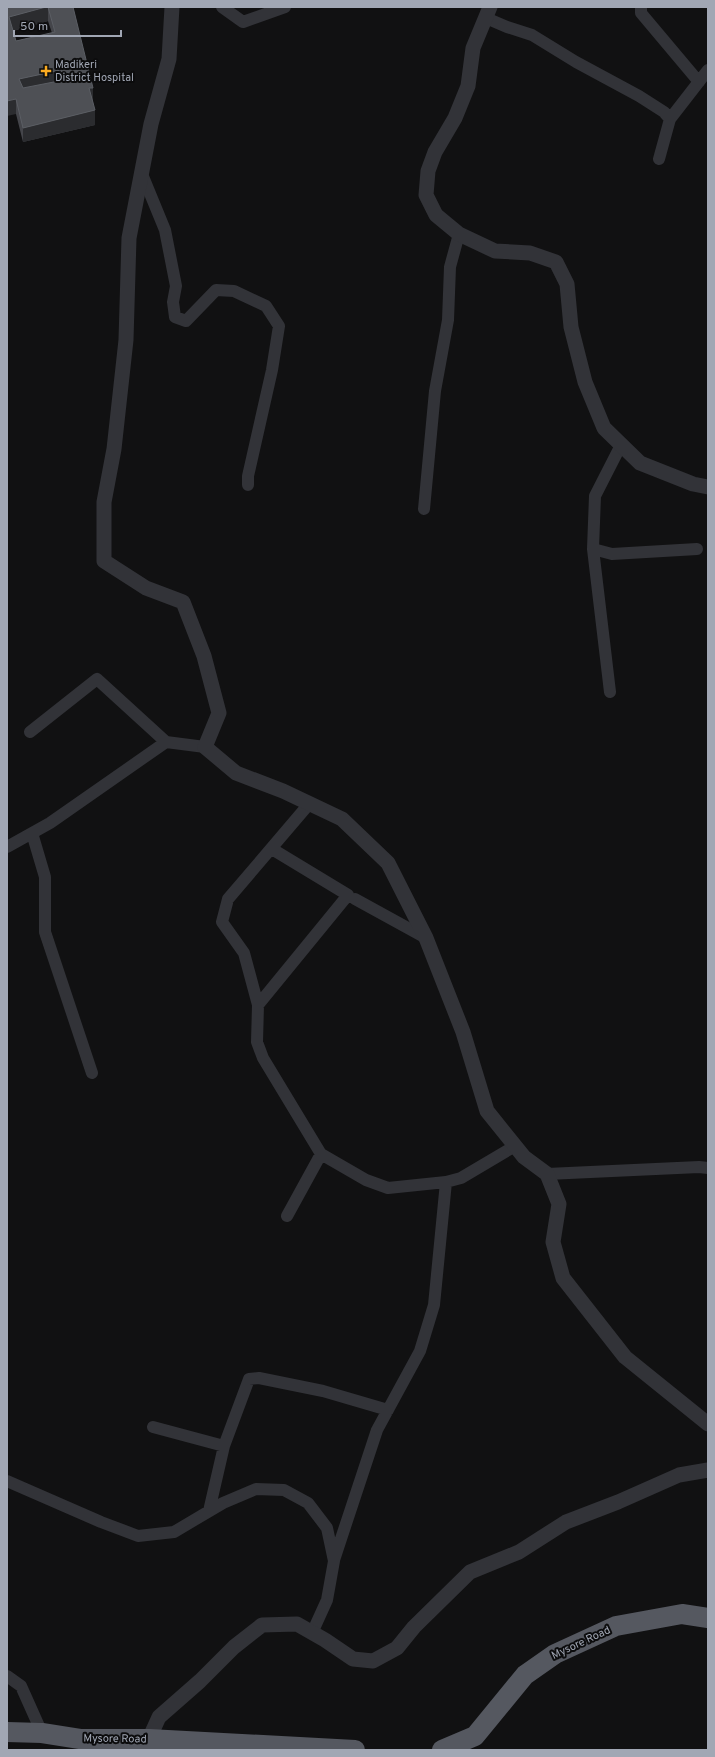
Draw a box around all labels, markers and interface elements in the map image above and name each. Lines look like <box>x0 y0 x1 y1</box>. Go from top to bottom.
scale bar <box>14 12 121 38</box>
text: 50 m <box>20 19 48 35</box>
place label: Madikeri District Hospital <box>55 58 134 85</box>
marker: Madikeri District Hospital <box>40 65 52 77</box>
street label: Mysore Road <box>549 1623 613 1663</box>
street label: Mysore Road <box>83 1731 147 1747</box>

